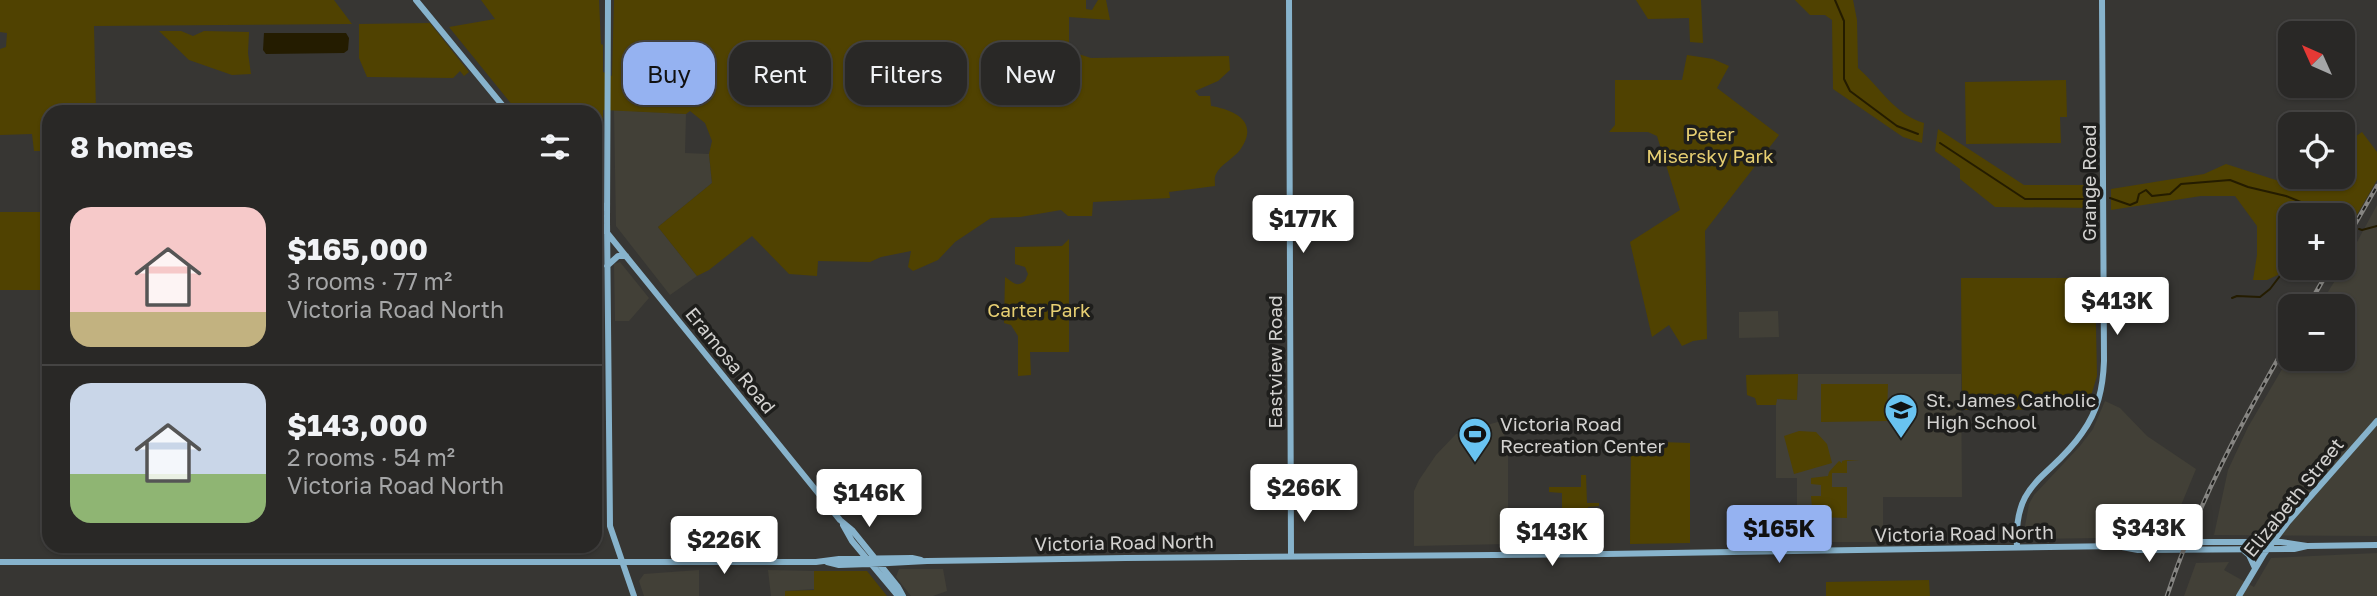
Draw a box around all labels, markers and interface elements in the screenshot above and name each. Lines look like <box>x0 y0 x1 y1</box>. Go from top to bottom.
north arrow <box>2278 21 2356 98</box>
map controls <box>2278 21 2355 371</box>
chip: Buy <box>623 42 715 105</box>
chip: Rent <box>729 42 831 105</box>
chip: Filters <box>845 42 967 105</box>
chip: New <box>981 42 1080 105</box>
button: locate <box>2278 112 2355 189</box>
park label: Peter Misersky Park <box>1646 122 1774 167</box>
street label: Grange Road <box>2077 124 2100 242</box>
icon: filters <box>536 128 574 166</box>
text: 8 homes <box>70 129 194 165</box>
pin: $177K <box>1254 196 1352 255</box>
button: + <box>2278 203 2355 280</box>
text: $177K <box>1268 204 1338 232</box>
text: $165,000 <box>287 231 428 267</box>
icon: home <box>126 235 210 319</box>
text: 3 rooms · 77 m² <box>287 267 452 295</box>
pin: $413K <box>2068 278 2166 337</box>
text: $413K <box>2081 286 2153 314</box>
button: − <box>2278 294 2355 371</box>
text: Victoria Road North <box>287 295 504 323</box>
street label: Eastview Road <box>1263 295 1286 429</box>
park label: Carter Park <box>987 298 1091 321</box>
street label: Eramosa Road <box>681 302 781 418</box>
place label: St. James Catholic High School <box>1926 388 2096 433</box>
school or university icon: St. James Catholic High School <box>1882 391 1920 440</box>
text: $143,000 <box>287 407 428 443</box>
icon: home <box>126 411 210 495</box>
place label: Victoria Road Recreation Center <box>1500 412 1665 457</box>
sports icon: Victoria Road Recreation Center <box>1456 415 1494 464</box>
street label: Elizabeth Street <box>2238 433 2348 561</box>
text: 2 rooms · 54 m² <box>287 443 455 471</box>
pin: $266K <box>1255 464 1353 524</box>
pin: $146K <box>820 470 918 529</box>
text: Victoria Road North <box>287 471 504 499</box>
text: $266K <box>1266 473 1342 501</box>
text: $146K <box>833 478 905 506</box>
pin: $343K <box>2100 504 2198 564</box>
pin: $165K <box>1730 505 1828 565</box>
pin: $143K <box>1503 508 1601 568</box>
text: $343K <box>2112 513 2186 541</box>
text: $165K <box>1743 514 1815 542</box>
pin: $226K <box>675 516 773 576</box>
text: $143K <box>1516 517 1588 545</box>
street label: Victoria Road North <box>1874 520 2054 546</box>
text: $226K <box>687 525 761 553</box>
street label: Victoria Road North <box>1034 529 1214 555</box>

